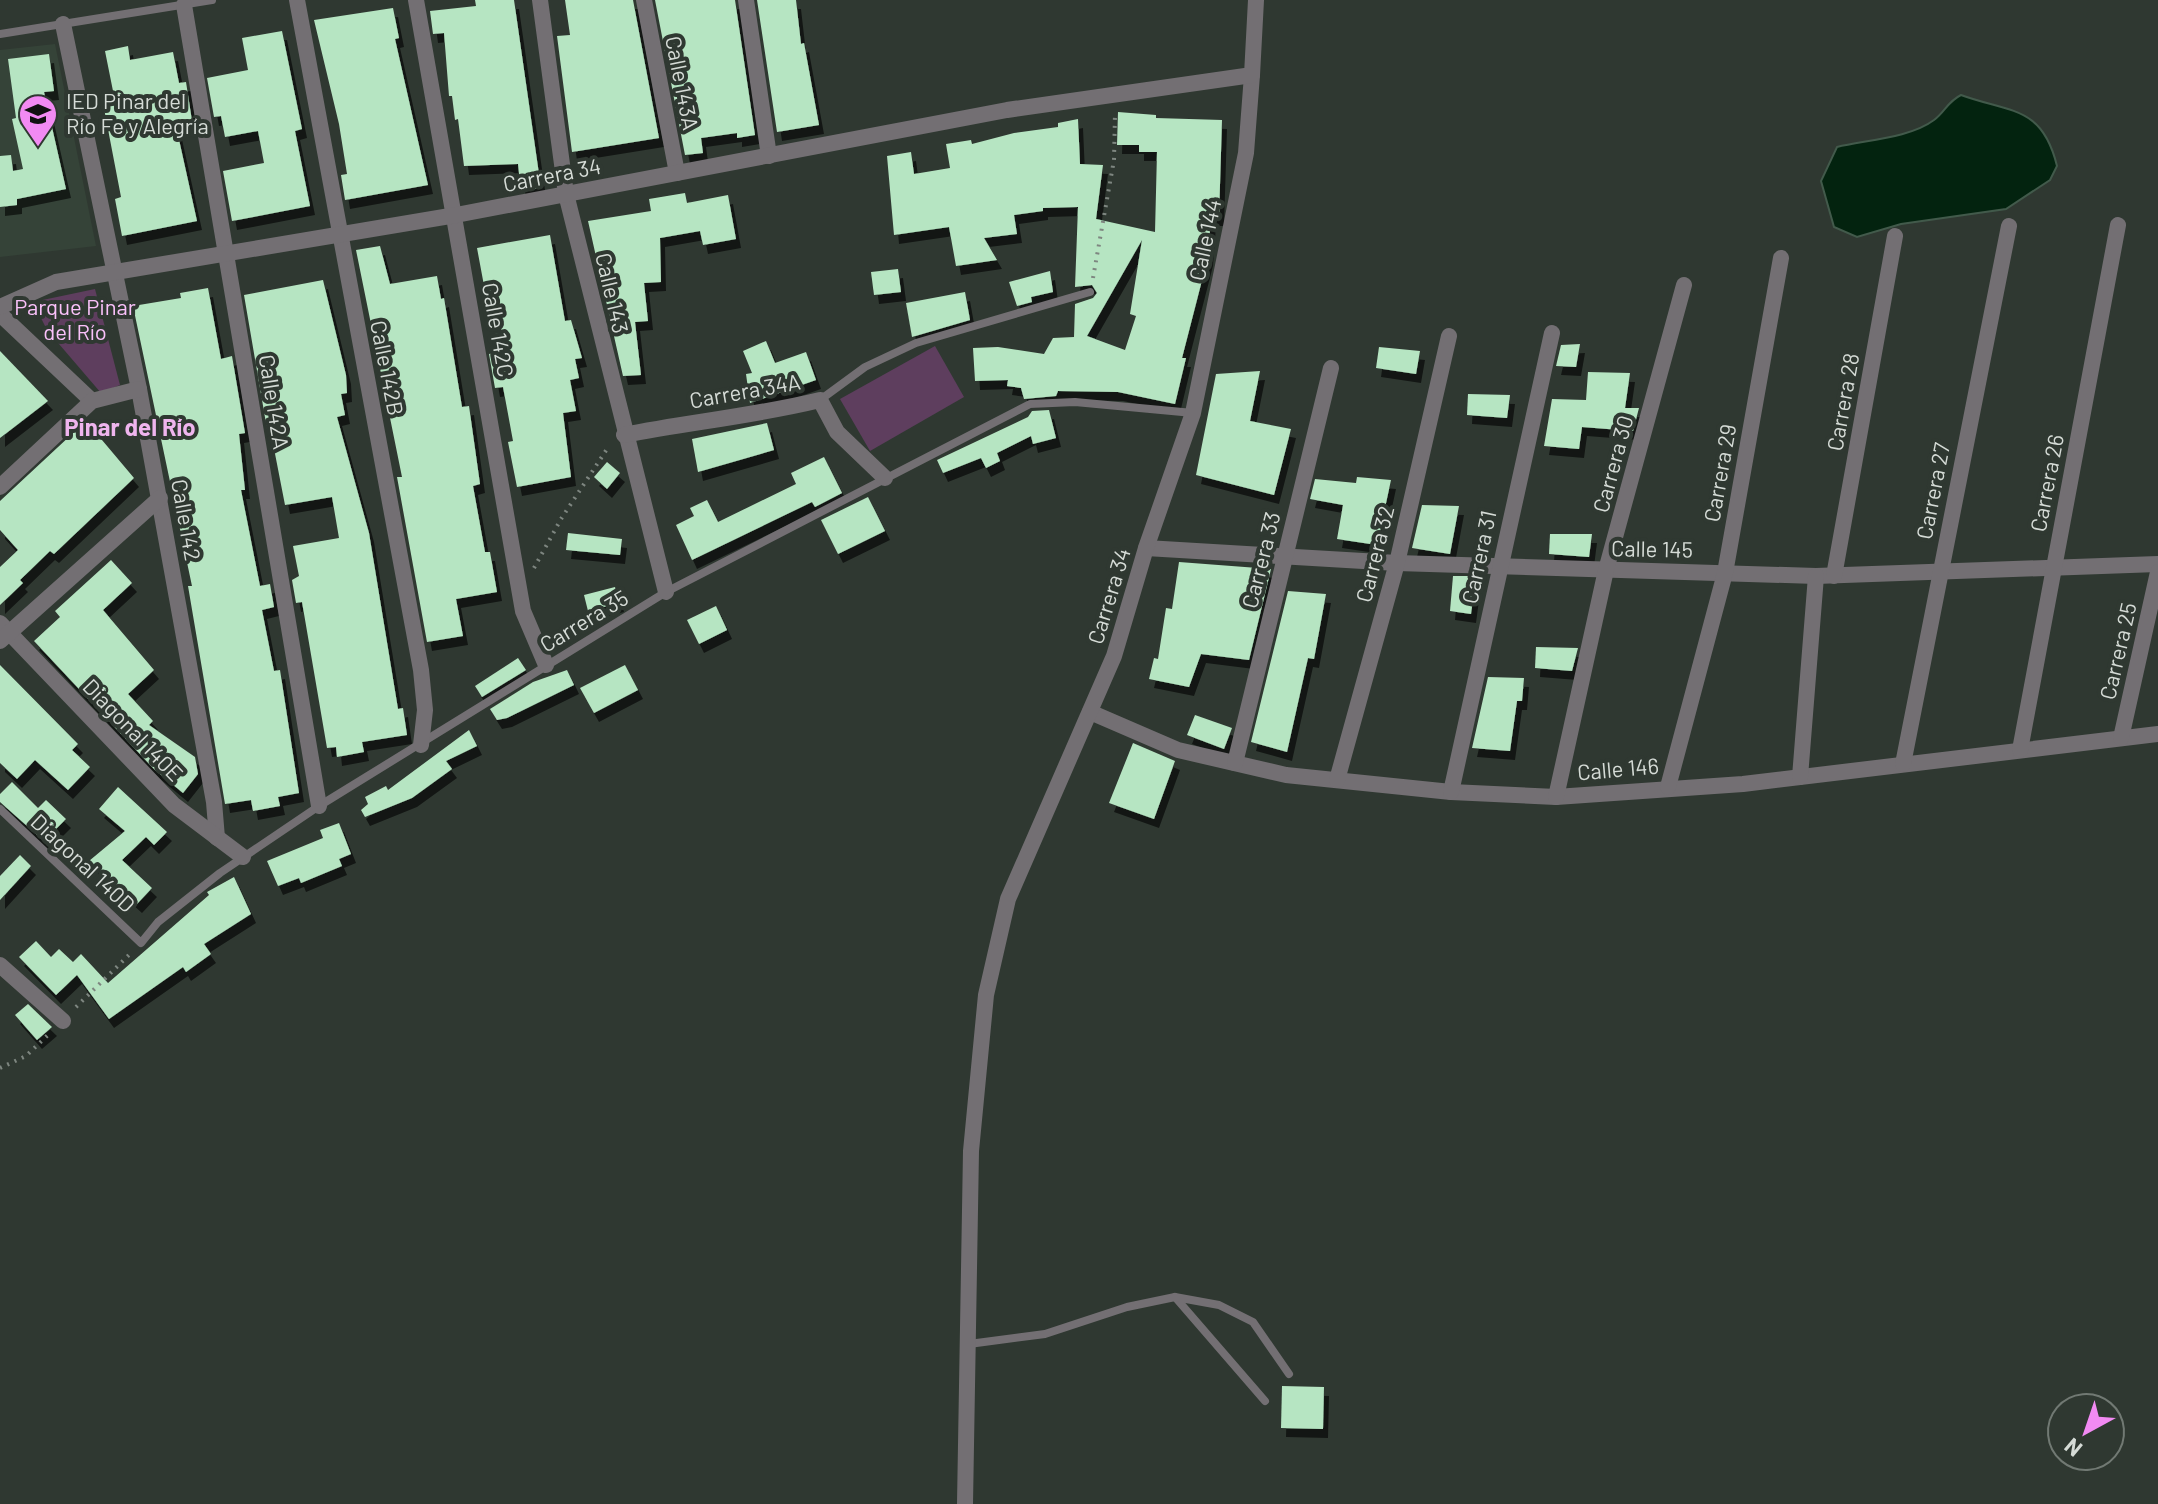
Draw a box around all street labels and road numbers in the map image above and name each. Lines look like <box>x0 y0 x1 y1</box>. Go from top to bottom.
street label: Calle 143A <box>661 34 705 132</box>
street label: Carrera 34 <box>501 152 603 196</box>
street label: Calle 144 <box>1183 197 1225 283</box>
street label: Calle 143 <box>591 250 635 336</box>
street label: Calle 142C <box>478 280 520 379</box>
street label: Calle 142B <box>366 318 410 417</box>
street label: Carrera 28 <box>1821 351 1863 453</box>
street label: Calle 142A <box>255 353 295 451</box>
street label: Carrera 34A <box>687 367 802 413</box>
street label: Carrera 30 <box>1587 412 1637 515</box>
street label: Carrera 29 <box>1698 422 1740 524</box>
street label: Carrera 26 <box>2024 432 2068 534</box>
street label: Carrera 27 <box>1910 440 1954 541</box>
street label: Calle 142 <box>167 477 207 563</box>
street label: Carrera 32 <box>1349 503 1399 605</box>
street label: Carrera 31 <box>1455 508 1501 606</box>
street label: Carrera 33 <box>1236 509 1285 611</box>
street label: Calle 145 <box>1611 534 1693 562</box>
street label: Carrera 34 <box>1081 545 1135 647</box>
street label: Carrera 35 <box>535 584 632 657</box>
street label: Carrera 25 <box>2093 600 2141 702</box>
street label: Diagonal 140E <box>78 673 189 786</box>
street label: Calle 146 <box>1576 751 1660 785</box>
street label: Diagonal 140D <box>26 808 141 917</box>

